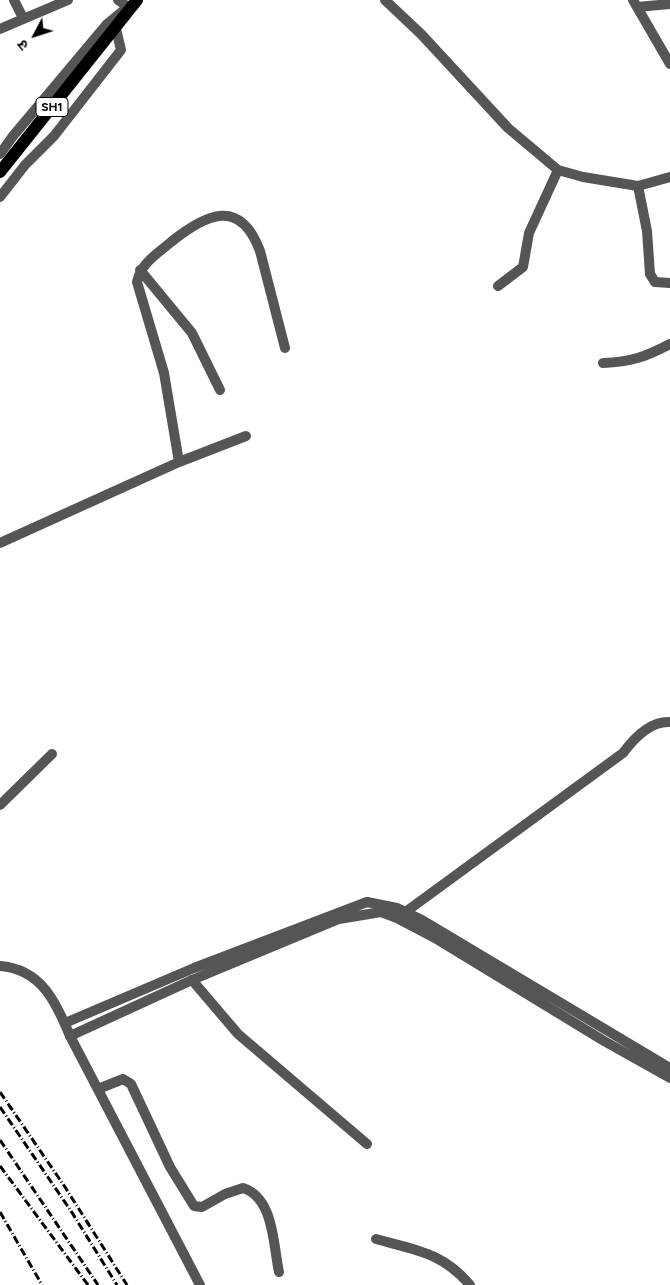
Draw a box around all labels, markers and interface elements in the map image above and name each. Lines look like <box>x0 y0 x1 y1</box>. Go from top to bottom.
north arrow <box>10 10 60 60</box>
text: उ <box>14 36 32 54</box>
road number: SH1 <box>36 98 68 116</box>

